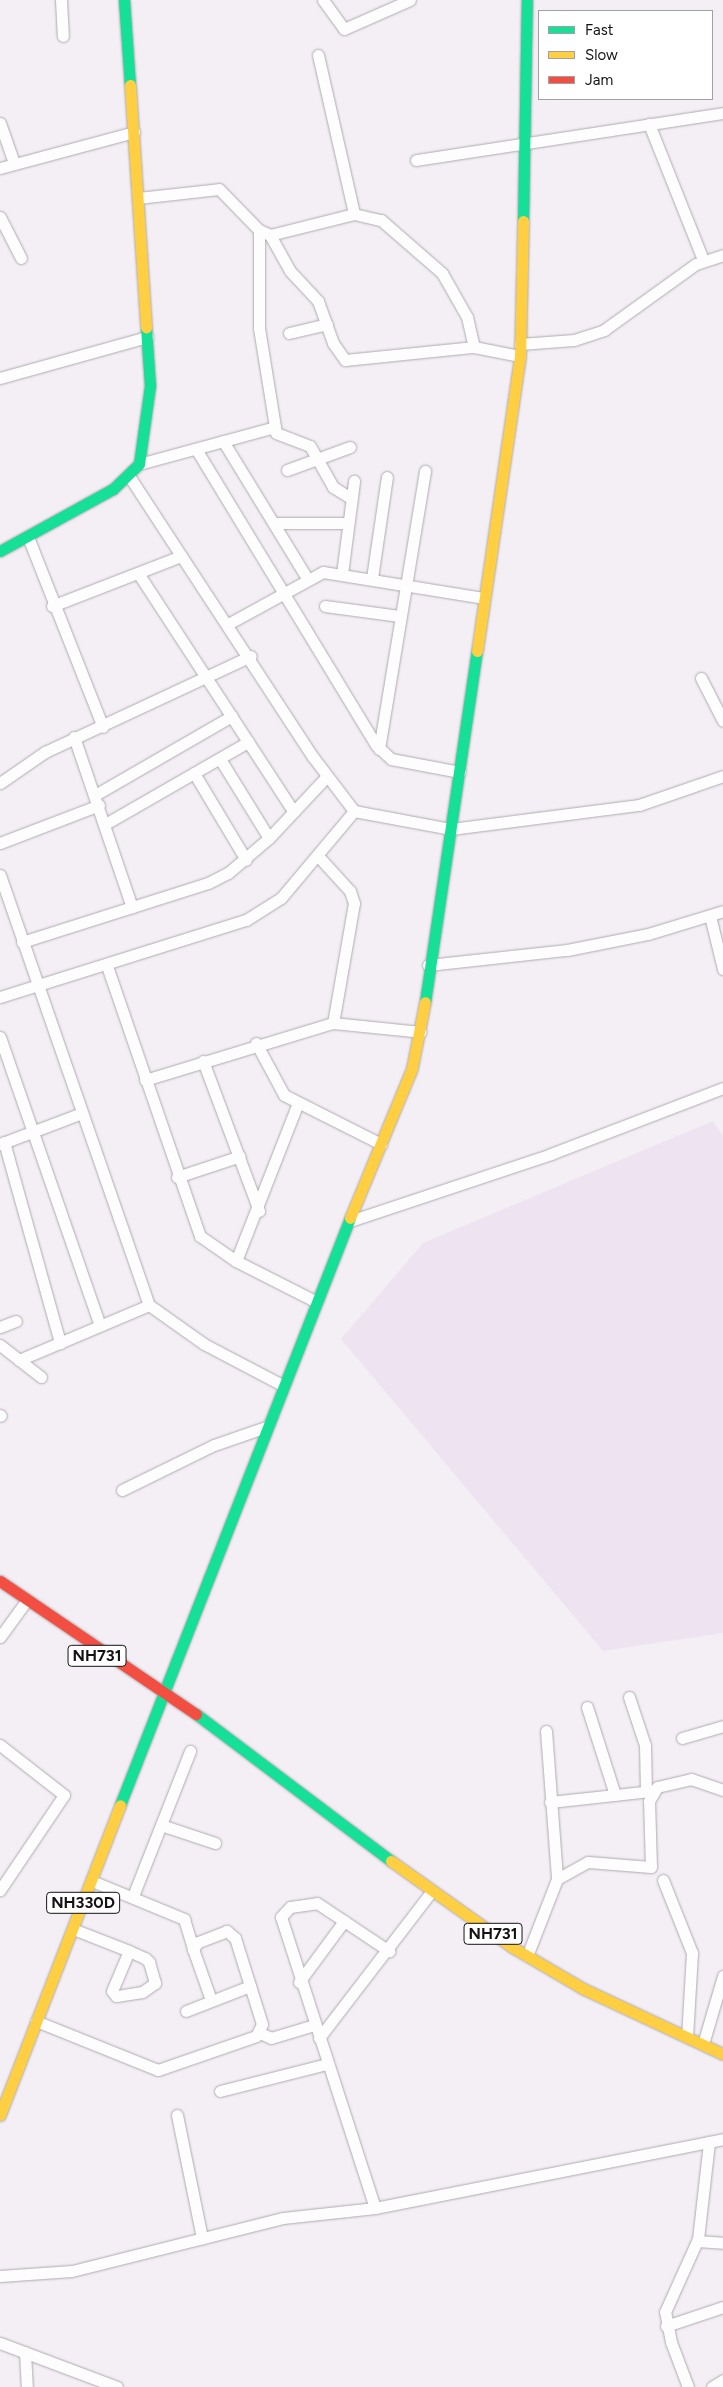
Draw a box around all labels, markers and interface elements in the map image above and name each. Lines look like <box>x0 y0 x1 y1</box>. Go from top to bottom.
legend <box>538 10 713 100</box>
text: Fast <box>585 21 613 39</box>
text: Slow <box>585 46 618 64</box>
text: Jam <box>585 71 613 89</box>
road number: NH731 <box>67 1642 127 1670</box>
road number: NH330D <box>46 1890 120 1916</box>
road number: NH731 <box>463 1920 523 1948</box>

